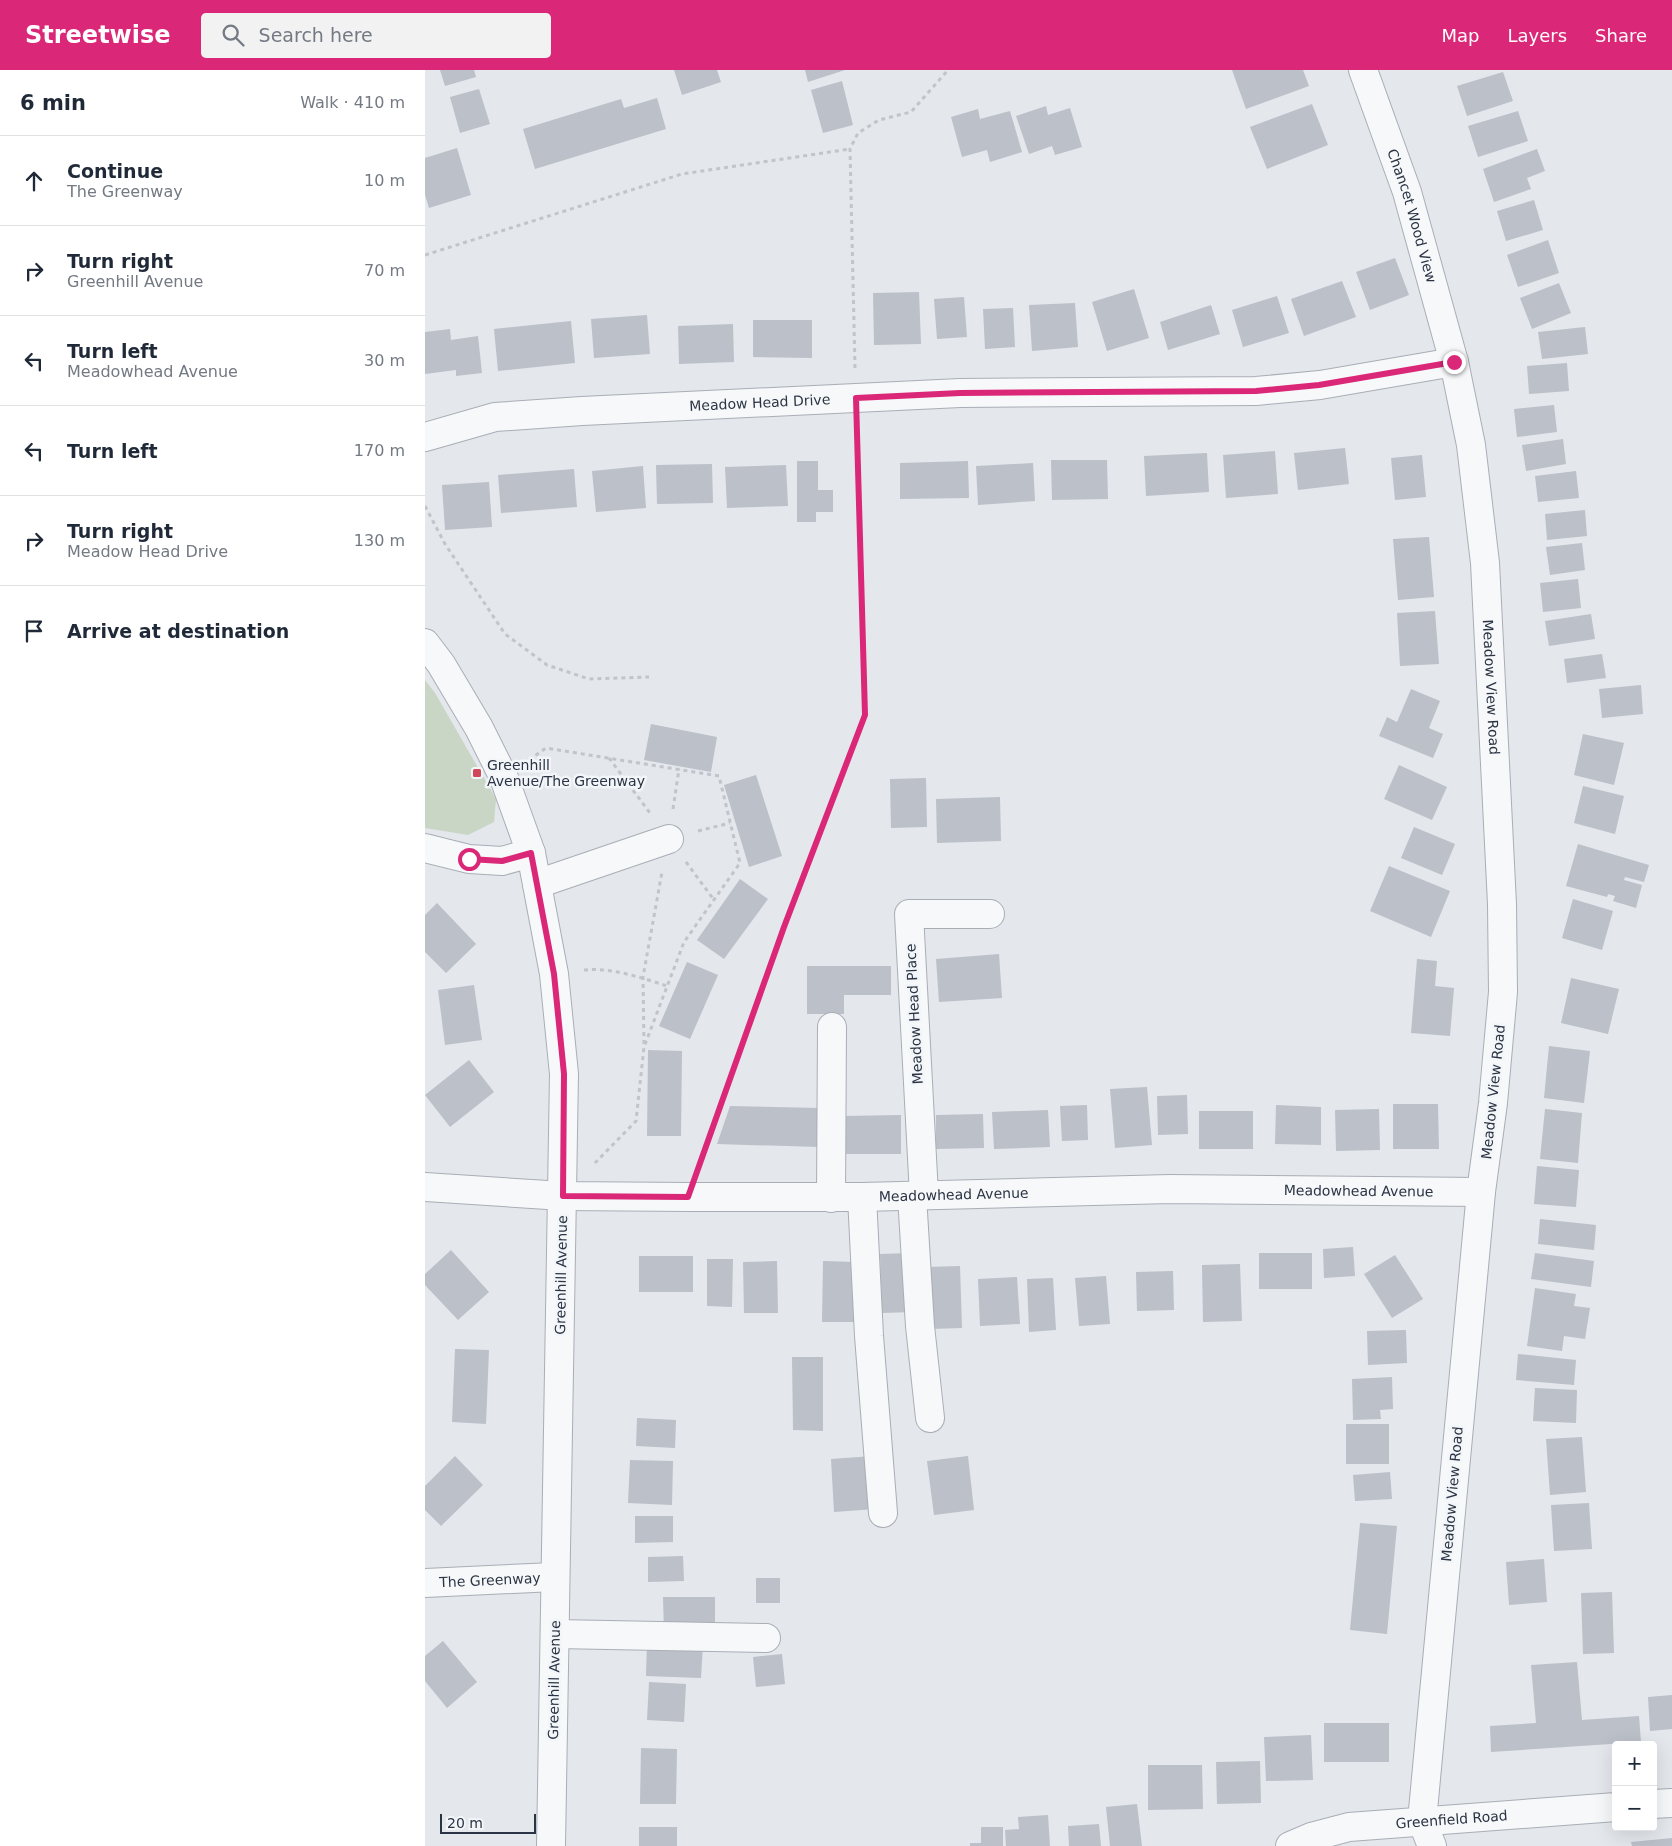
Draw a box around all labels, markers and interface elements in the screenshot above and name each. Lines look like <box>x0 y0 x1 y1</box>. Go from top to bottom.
search box <box>201 13 551 58</box>
text: Streetwise <box>25 21 171 49</box>
icon: search <box>219 21 247 49</box>
text: Search here <box>259 24 373 46</box>
text: Map <box>1441 25 1479 46</box>
text: Layers <box>1507 25 1567 46</box>
text: Share <box>1595 25 1647 46</box>
text: 6 min <box>20 91 86 115</box>
text: Walk · 410 m <box>300 93 405 112</box>
street label: Chancet Wood View <box>1384 147 1440 285</box>
text: Continue <box>67 160 163 182</box>
icon: ahead <box>20 167 48 195</box>
text: 10 m <box>364 171 405 190</box>
text: The Greenway <box>67 182 183 201</box>
text: Turn right <box>67 250 173 272</box>
icon: right <box>20 257 48 285</box>
text: 70 m <box>364 261 405 280</box>
text: Greenhill Avenue <box>67 272 203 291</box>
text: Turn left <box>67 340 158 362</box>
icon: left <box>20 347 48 375</box>
text: 30 m <box>364 351 405 370</box>
route end <box>1443 351 1466 374</box>
text: Meadowhead Avenue <box>67 362 238 381</box>
street label: Meadow Head Drive <box>689 391 831 414</box>
icon: left <box>20 437 48 465</box>
text: Turn left <box>67 440 158 462</box>
text: 170 m <box>354 441 405 460</box>
text: Turn right <box>67 520 173 542</box>
icon: right <box>20 527 48 555</box>
text: 130 m <box>354 531 405 550</box>
text: Meadow Head Drive <box>67 542 228 561</box>
icon: arrive <box>20 617 48 645</box>
street label: Meadow View Road <box>1480 619 1503 755</box>
text: Arrive at destination <box>67 620 289 642</box>
place label: Greenhill Avenue/The Greenway <box>487 757 645 789</box>
marker: Greenhill Avenue/The Greenway <box>471 767 483 779</box>
route start <box>458 848 481 871</box>
street label: Meadow Head Place <box>902 943 926 1085</box>
street label: Meadow View Road <box>1478 1024 1508 1160</box>
street label: Meadowhead Avenue <box>1284 1182 1434 1200</box>
street label: Meadowhead Avenue <box>879 1185 1029 1205</box>
street label: Greenhill Avenue <box>552 1215 570 1335</box>
street label: Meadow View Road <box>1438 1426 1466 1562</box>
street label: The Greenway <box>438 1570 541 1590</box>
street label: Greenhill Avenue <box>545 1620 563 1740</box>
map controls <box>1612 1741 1657 1831</box>
button: + <box>1612 1741 1657 1786</box>
button: − <box>1612 1786 1657 1831</box>
street label: Greenfield Road <box>1395 1807 1508 1831</box>
scale bar <box>440 1811 536 1834</box>
text: 20 m <box>447 1815 483 1831</box>

